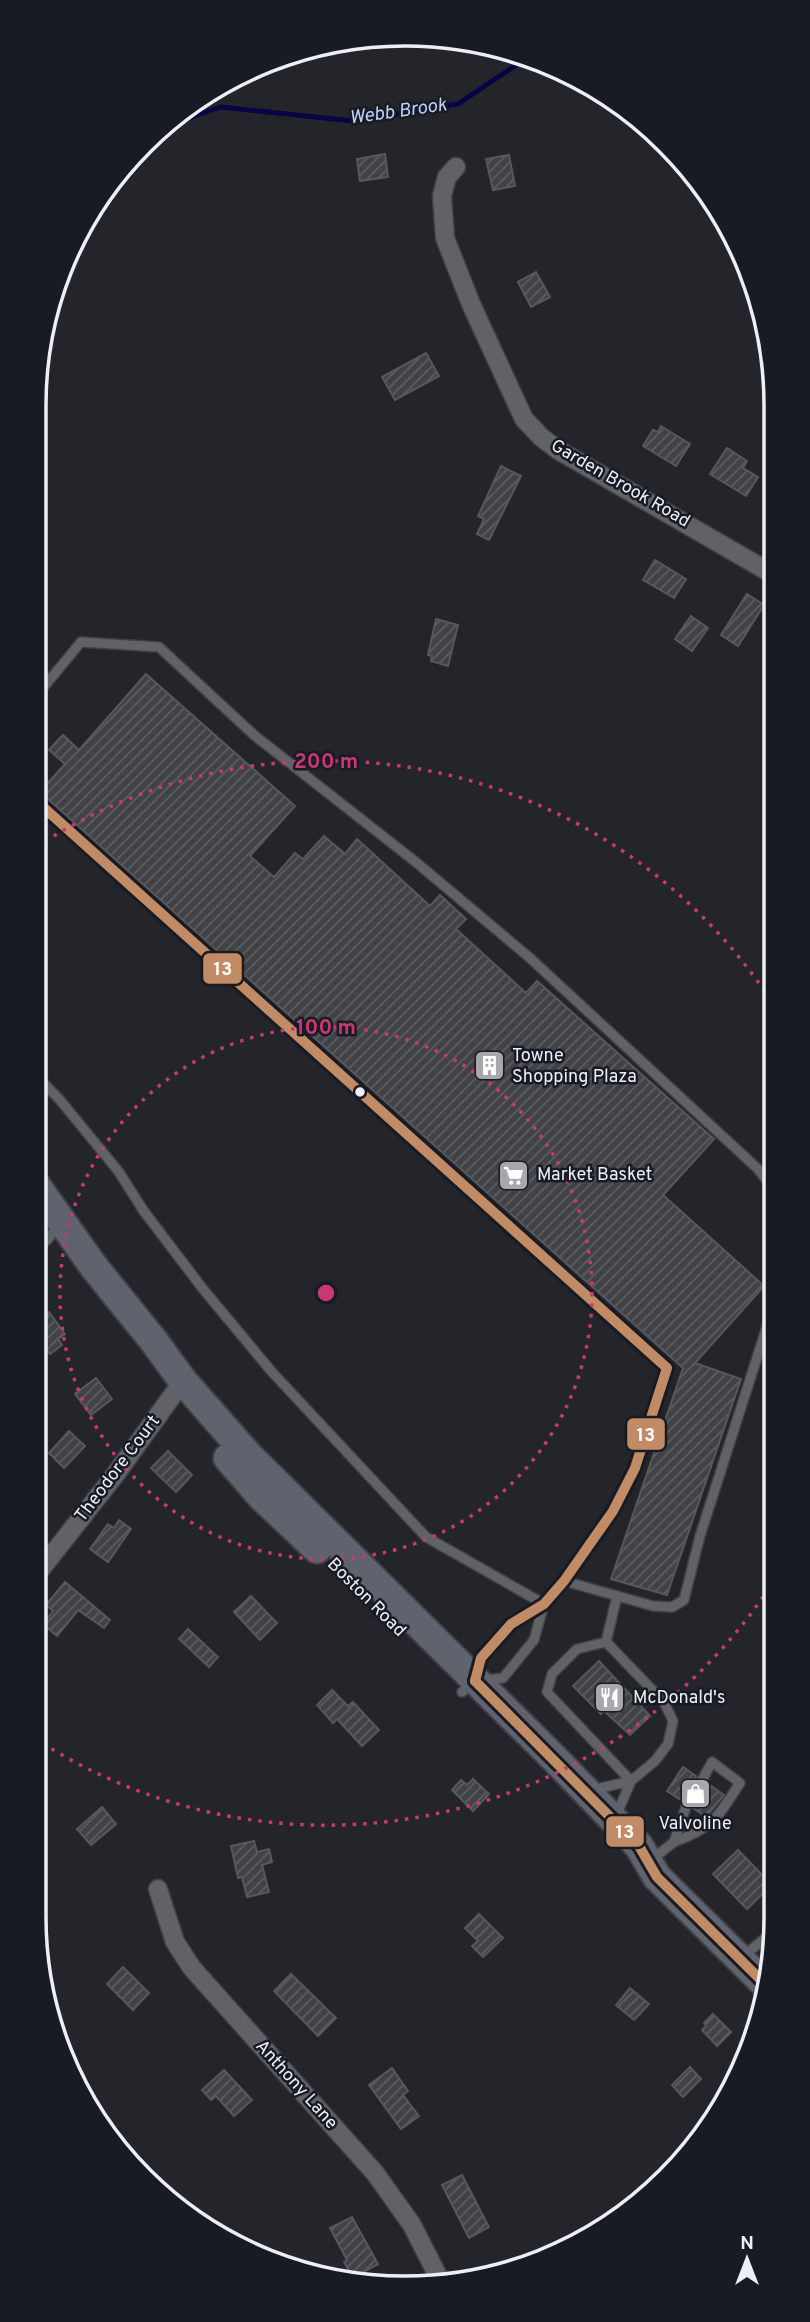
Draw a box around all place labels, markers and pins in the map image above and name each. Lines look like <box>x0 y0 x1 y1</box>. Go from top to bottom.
place label: Towne Shopping Plaza <box>512 1045 637 1089</box>
building icon: Towne Shopping Plaza <box>472 1049 506 1083</box>
unlabelled marker <box>353 1085 367 1099</box>
supermarket icon: Market Basket <box>497 1158 531 1192</box>
place label: Market Basket <box>537 1164 652 1187</box>
centre of rings <box>314 1281 338 1305</box>
restaurant icon: McDonald's <box>593 1681 627 1715</box>
place label: McDonald's <box>633 1687 725 1710</box>
shop icon: Valvoline <box>678 1776 712 1810</box>
place label: Valvoline <box>658 1813 732 1836</box>

